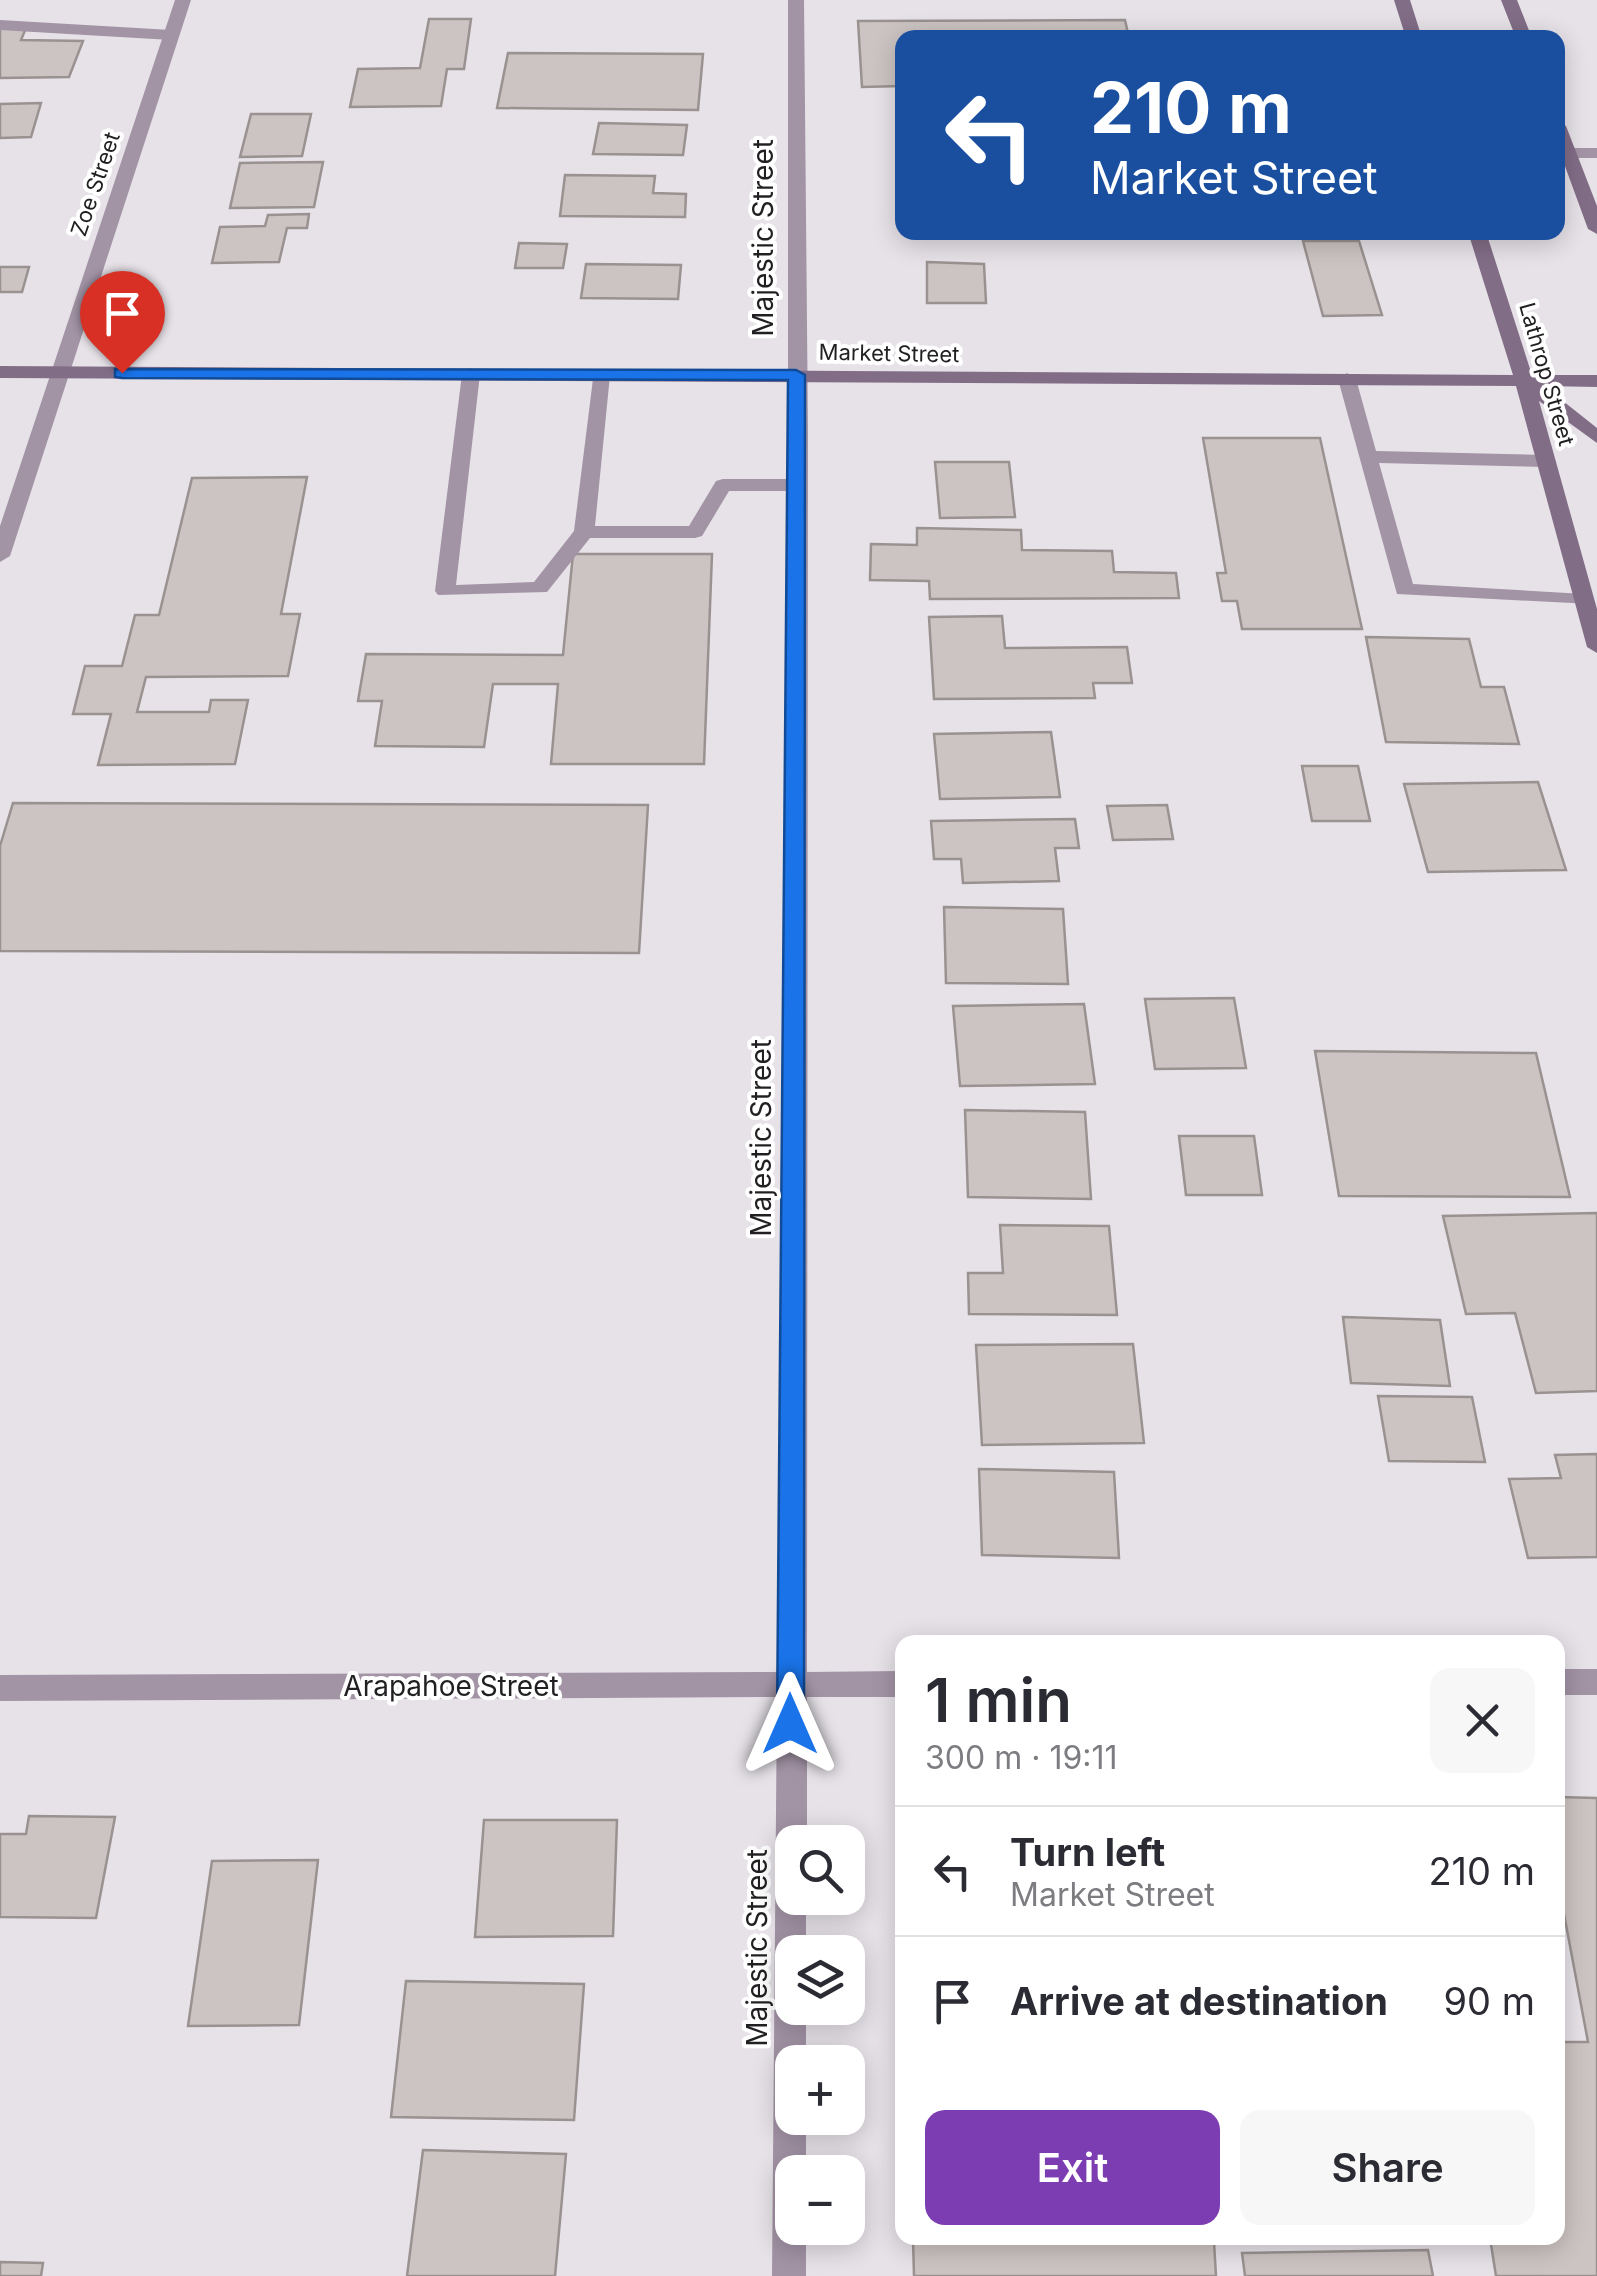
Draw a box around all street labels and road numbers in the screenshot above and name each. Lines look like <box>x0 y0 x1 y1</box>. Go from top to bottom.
street label: Zoe Street <box>65 129 125 239</box>
street label: Majestic Street <box>746 139 780 337</box>
street label: Lathrop Street <box>1514 299 1580 449</box>
street label: Market Street <box>818 339 960 367</box>
street label: Majestic Street <box>744 1039 778 1237</box>
street label: Arapahoe Street <box>343 1669 559 1703</box>
street label: Majestic Street <box>740 1849 774 2047</box>

